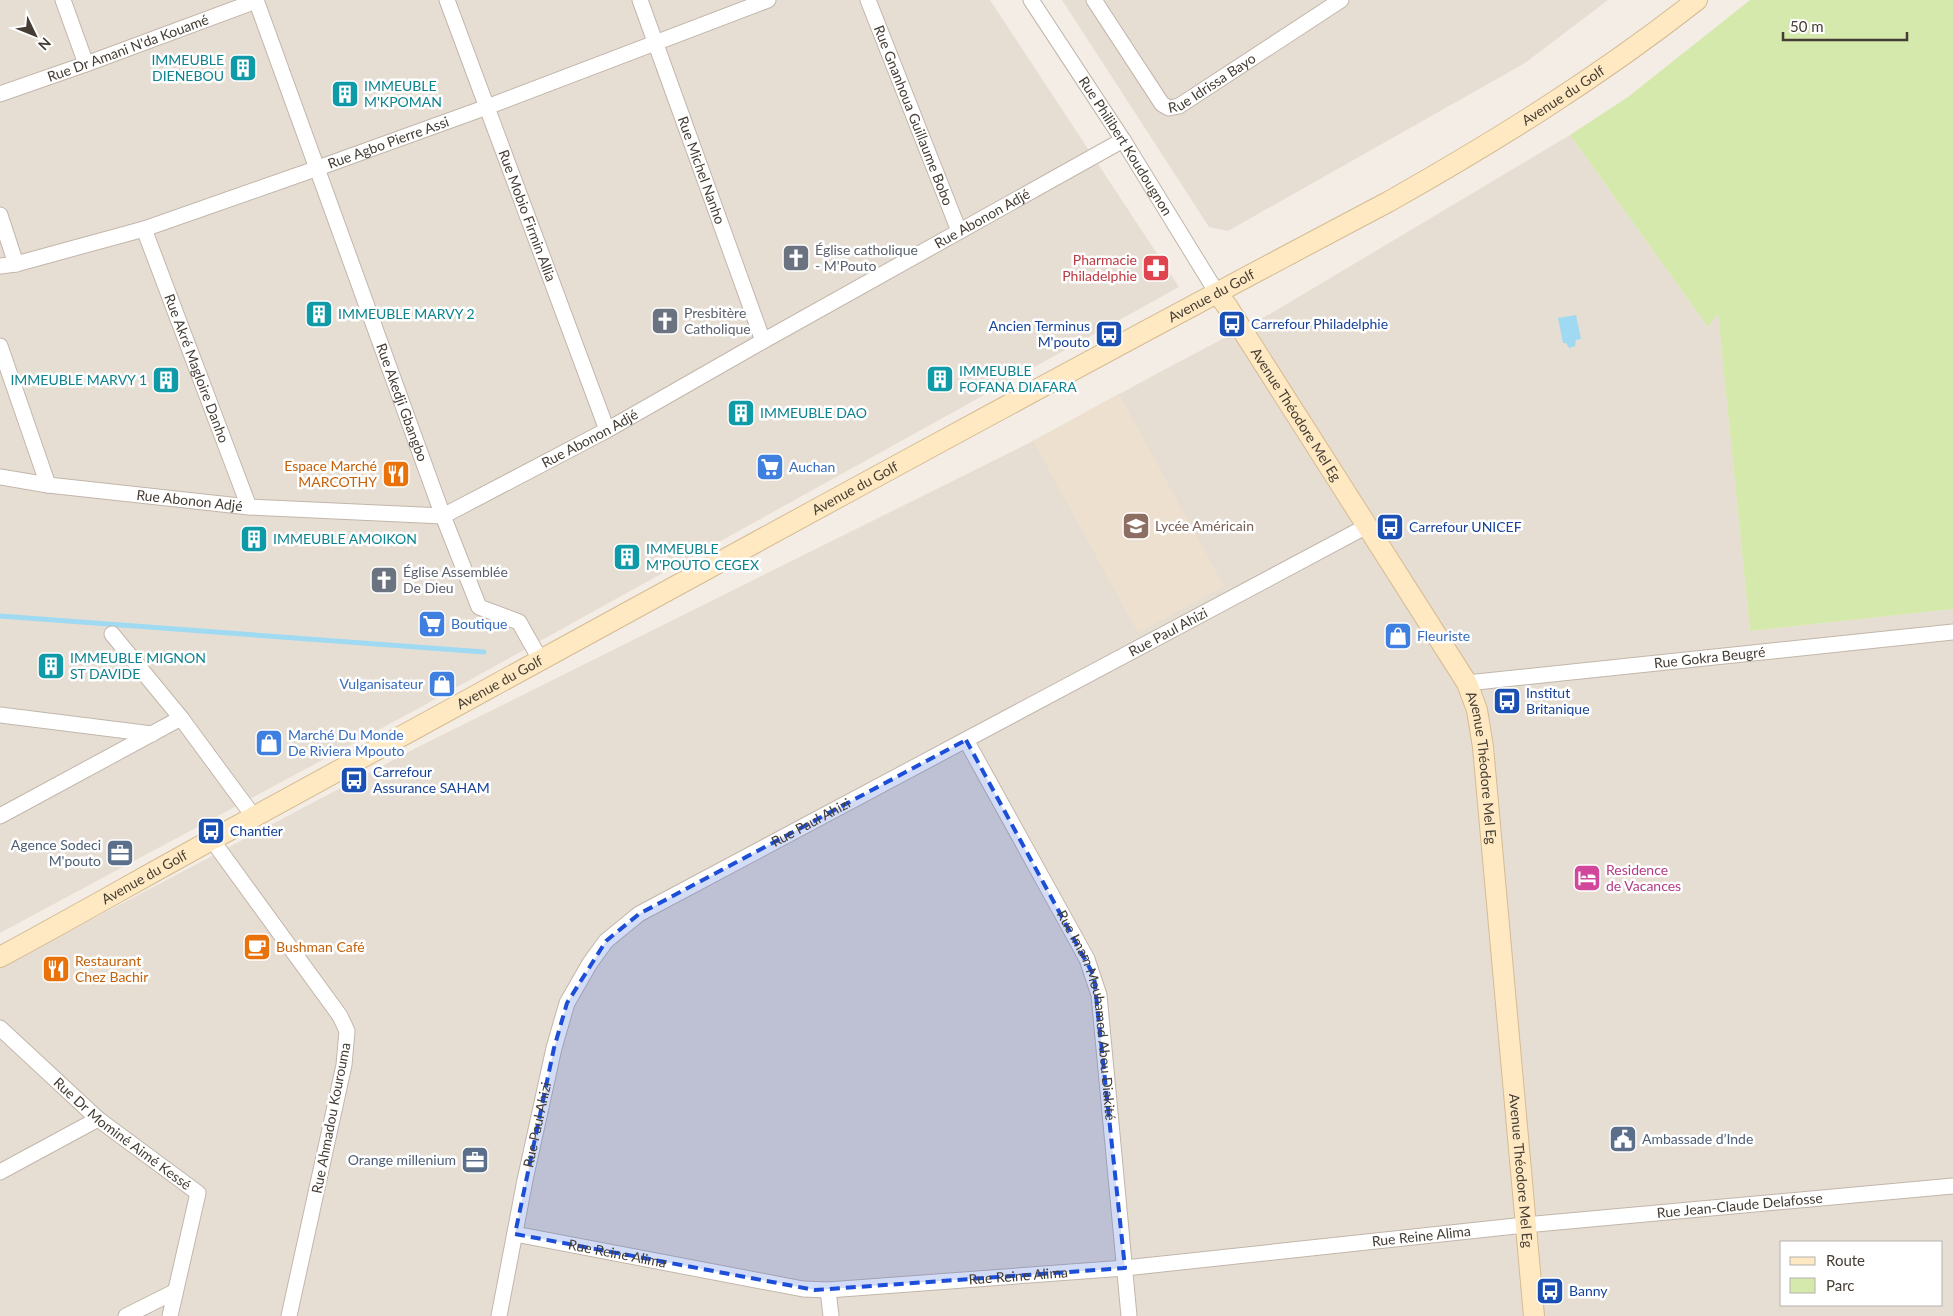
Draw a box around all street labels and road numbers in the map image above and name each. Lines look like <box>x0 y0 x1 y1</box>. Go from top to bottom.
street label: Rue Dr Amani N'da Kouamé <box>45 11 211 85</box>
street label: Rue Gnanhoua Guillaume Bobo <box>871 23 957 208</box>
street label: Rue Idrissa Bayo <box>1167 49 1259 116</box>
street label: Avenue du Golf <box>1518 62 1608 129</box>
street label: Rue Philibert Koudougnon <box>1076 73 1176 219</box>
street label: Rue Agbo Pierre Assi <box>325 112 451 172</box>
street label: Rue Michel Nanho <box>675 114 729 226</box>
street label: Rue Mobio Firmin Allia <box>495 147 560 284</box>
street label: Rue Abonon Adjé <box>931 185 1033 252</box>
street label: Avenue du Golf <box>1165 265 1257 325</box>
street label: Rue Akré Magloire Danho <box>161 291 233 445</box>
street label: Rue Akedji Gbangbo <box>373 341 432 464</box>
street label: Avenue Théodore Mel Eg <box>1248 344 1345 484</box>
street label: Rue Abonon Adjé <box>539 405 641 471</box>
street label: Avenue du Golf <box>809 457 901 518</box>
street label: Rue Abonon Adjé <box>136 486 244 514</box>
street label: Rue Paul Ahizi <box>1125 604 1210 660</box>
street label: Rue Gokra Beugré <box>1653 643 1766 671</box>
street label: Avenue du Golf <box>453 652 545 712</box>
street label: Avenue Théodore Mel Eg <box>1463 689 1501 845</box>
street label: Rue Paul Ahizi <box>768 794 853 850</box>
street label: Avenue du Golf <box>98 846 190 907</box>
street label: Rue Imam Mouhamed Abou Diakité <box>1054 907 1120 1121</box>
street label: Rue Ahmadou Kourouma <box>308 1041 353 1195</box>
street label: Rue Dr Mominé Aimé Kessé <box>51 1073 195 1193</box>
street label: Rue Paul Ahizi <box>519 1080 554 1169</box>
street label: Avenue Théodore Mel Eg <box>1506 1093 1537 1249</box>
street label: Rue Jean-Claude Delafosse <box>1656 1189 1823 1221</box>
street label: Rue Reine Alima <box>1371 1222 1472 1249</box>
street label: Rue Reine Alima <box>567 1235 668 1271</box>
street label: Rue Reine Alima <box>968 1263 1068 1288</box>

